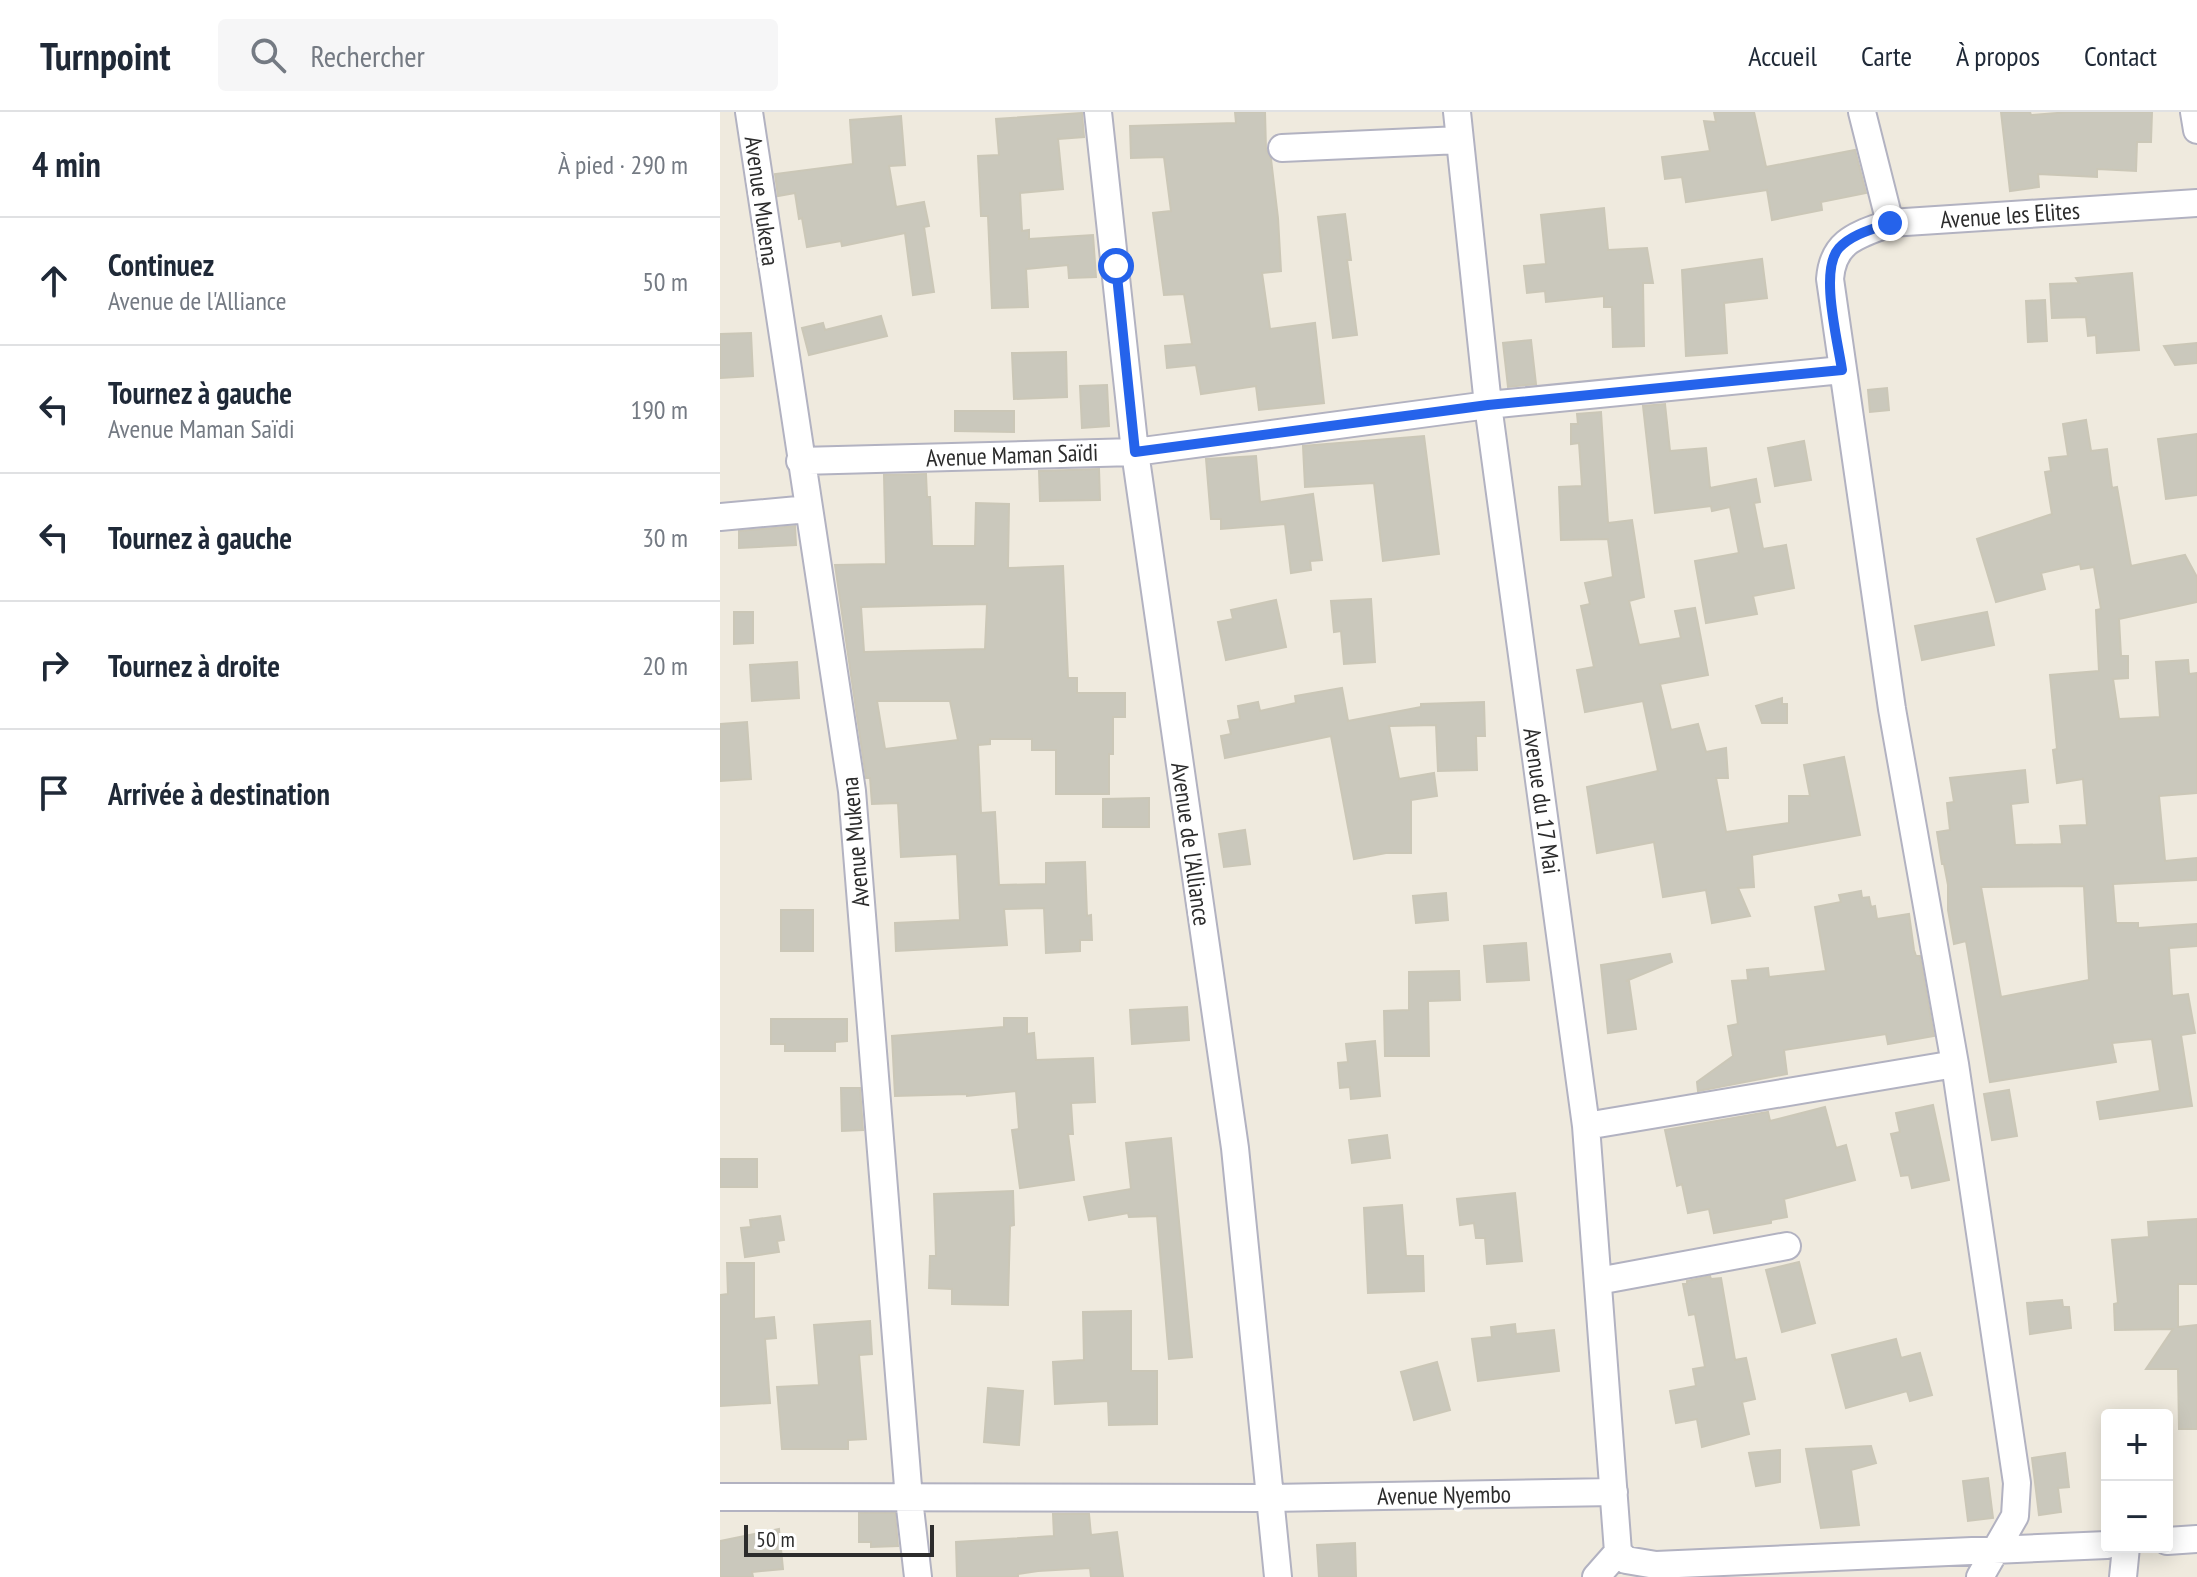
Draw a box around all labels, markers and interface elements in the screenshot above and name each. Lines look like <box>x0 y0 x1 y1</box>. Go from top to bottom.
search box <box>218 19 778 91</box>
text: Turnpoint <box>40 31 170 80</box>
icon: search <box>246 33 290 77</box>
text: Rechercher <box>310 36 425 75</box>
text: Accueil <box>1748 37 1817 74</box>
text: Carte <box>1861 37 1912 74</box>
text: À propos <box>1956 37 2040 74</box>
text: Contact <box>2084 37 2157 74</box>
street label: Avenue Mukena <box>738 134 786 268</box>
text: 4 min <box>32 142 101 186</box>
text: À pied · 290 m <box>558 148 688 181</box>
street label: Avenue les Elites <box>1939 195 2081 235</box>
route end <box>1872 205 1908 241</box>
text: Continuez <box>108 245 214 284</box>
route start <box>1098 248 1134 284</box>
icon: ahead <box>32 259 76 303</box>
text: 50 m <box>642 265 688 298</box>
text: Avenue de l'Alliance <box>108 284 286 317</box>
text: Tournez à gauche <box>108 373 292 412</box>
icon: left <box>32 387 76 431</box>
text: 190 m <box>630 393 688 426</box>
text: Avenue Maman Saïdi <box>108 412 295 445</box>
street label: Avenue Maman Saïdi <box>925 437 1099 473</box>
icon: left <box>32 515 76 559</box>
text: Tournez à gauche <box>108 518 292 557</box>
text: 30 m <box>642 521 688 554</box>
icon: right <box>32 643 76 687</box>
text: Tournez à droite <box>108 646 280 685</box>
text: 20 m <box>642 649 688 682</box>
street label: Avenue du 17 Mai <box>1516 726 1568 876</box>
street label: Avenue de l'Alliance <box>1164 760 1218 928</box>
icon: arrive <box>32 771 76 815</box>
text: Arrivée à destination <box>108 774 330 813</box>
street label: Avenue Mukena <box>834 776 876 908</box>
map controls <box>2101 1409 2173 1553</box>
button: + <box>2101 1409 2173 1481</box>
street label: Avenue Nyembo <box>1377 1478 1511 1512</box>
button: − <box>2101 1481 2173 1553</box>
scale bar <box>744 1521 934 1557</box>
text: 50 m <box>756 1525 795 1553</box>

